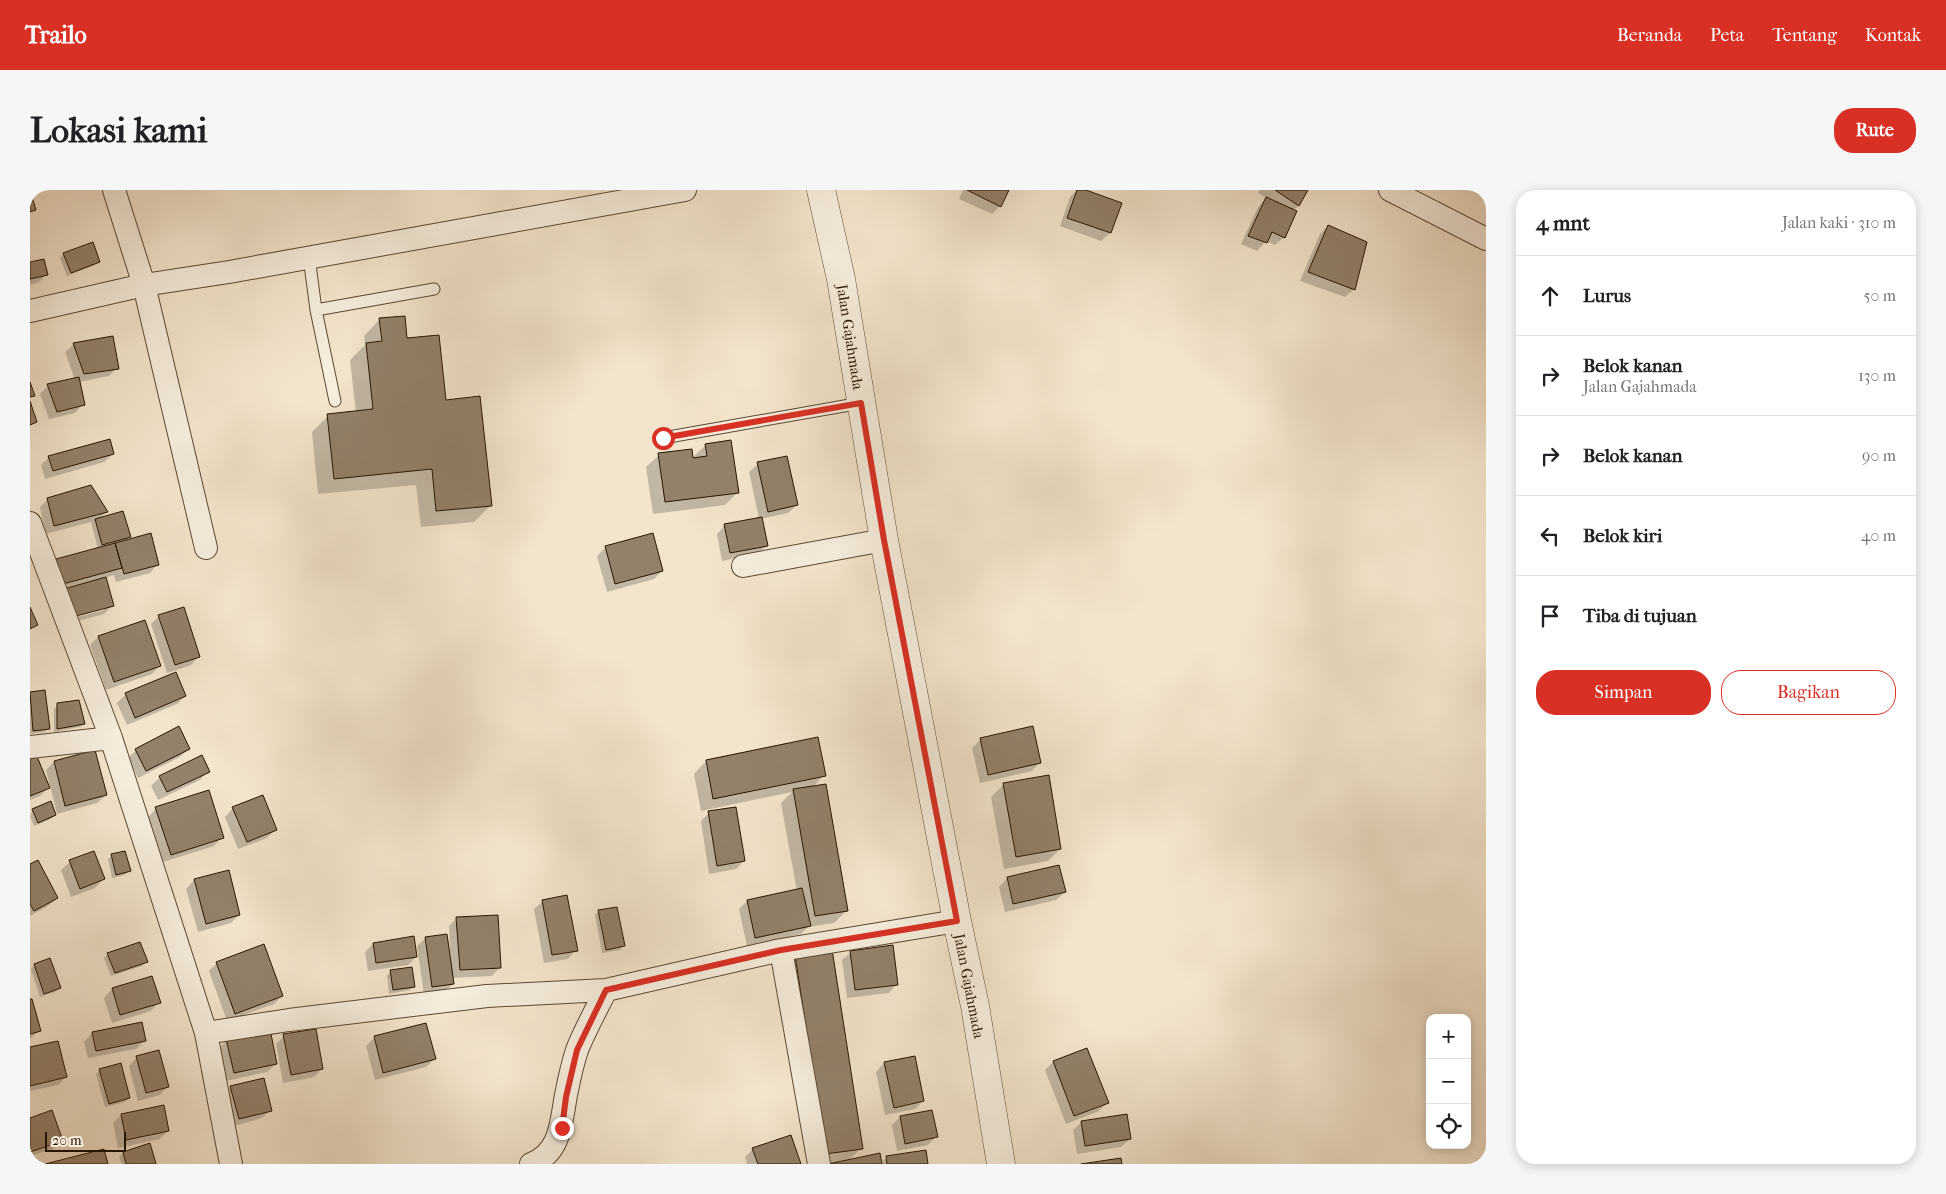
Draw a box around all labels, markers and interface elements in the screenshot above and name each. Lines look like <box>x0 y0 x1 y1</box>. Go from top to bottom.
text: Trailo <box>25 21 87 49</box>
text: Beranda <box>1617 25 1682 46</box>
text: Peta <box>1710 25 1744 46</box>
text: Tentang <box>1772 25 1837 46</box>
text: Kontak <box>1865 25 1921 46</box>
button: Rute <box>1834 108 1916 153</box>
text: Lokasi kami <box>30 110 207 151</box>
text: 4 mnt <box>1536 211 1590 235</box>
text: Jalan kaki · 310 m <box>1782 213 1896 232</box>
street label: Jalan Gajahmada <box>833 282 867 392</box>
icon: ahead <box>1536 282 1564 310</box>
text: Lurus <box>1583 285 1631 307</box>
text: 50 m <box>1864 286 1896 305</box>
text: Belok kanan <box>1583 355 1683 377</box>
icon: right <box>1536 362 1564 390</box>
text: 130 m <box>1858 366 1896 385</box>
text: Jalan Gajahmada <box>1583 377 1697 396</box>
route start <box>652 427 675 450</box>
icon: right <box>1536 442 1564 470</box>
text: Belok kanan <box>1583 445 1683 467</box>
text: 90 m <box>1862 446 1896 465</box>
icon: left <box>1536 522 1564 550</box>
text: Belok kiri <box>1583 525 1662 547</box>
text: 40 m <box>1861 526 1896 545</box>
icon: arrive <box>1536 602 1564 630</box>
text: Tiba di tujuan <box>1583 605 1697 627</box>
button: Simpan <box>1536 670 1711 715</box>
button: Bagikan <box>1721 670 1896 715</box>
street label: Jalan Gajahmada <box>950 931 988 1041</box>
map controls <box>1426 1014 1471 1149</box>
button: + <box>1426 1014 1471 1059</box>
button: − <box>1426 1059 1471 1104</box>
button: locate <box>1426 1104 1471 1149</box>
route end <box>551 1117 574 1140</box>
scale bar <box>45 1129 126 1152</box>
text: 20 m <box>52 1132 82 1149</box>

